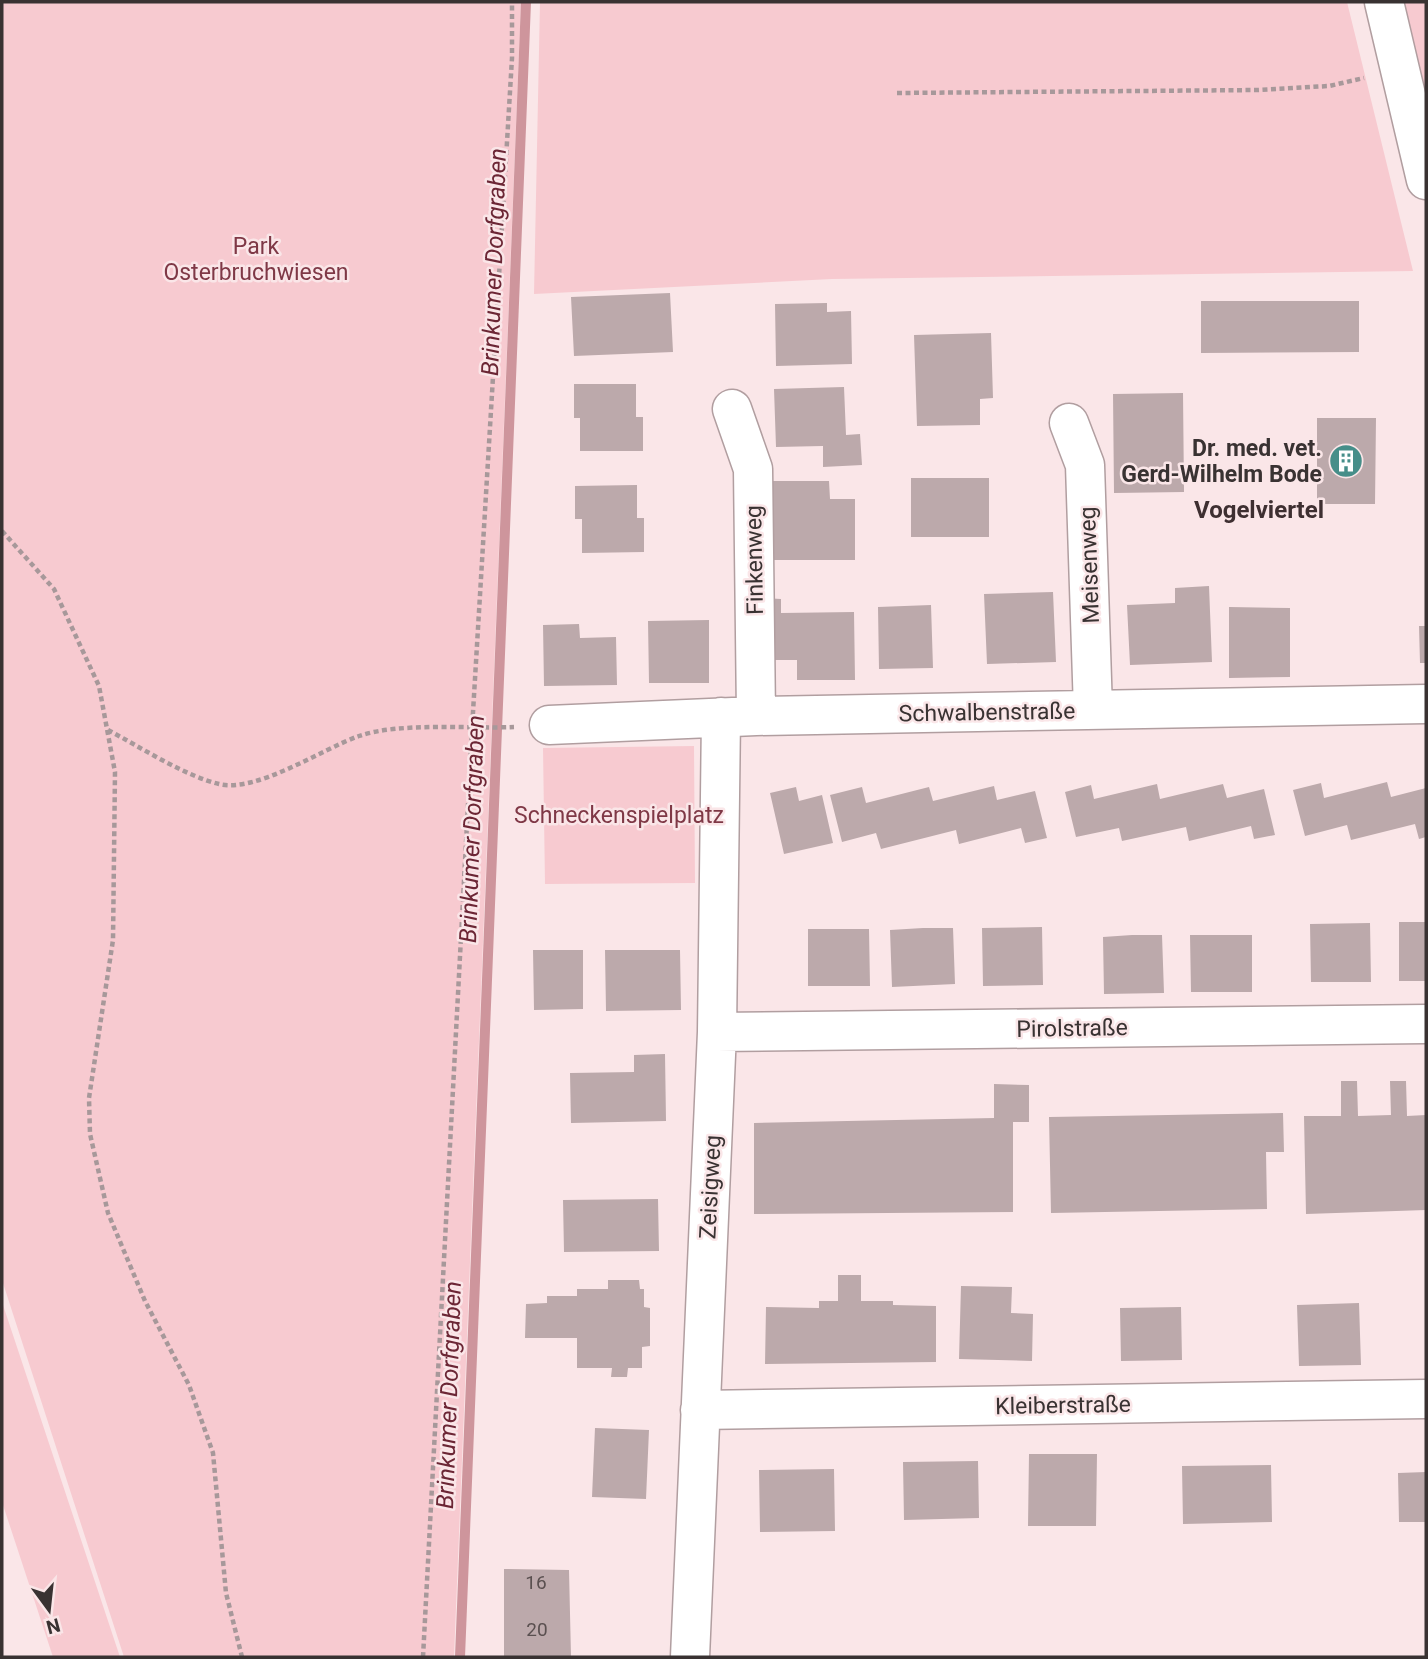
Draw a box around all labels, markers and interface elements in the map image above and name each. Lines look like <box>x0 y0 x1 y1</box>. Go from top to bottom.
water label: Brinkumer Dorfgraben <box>476 148 512 376</box>
park label: Park Osterbruchwiesen <box>163 233 349 286</box>
place label: Dr. med. vet. Gerd-Wilhelm Bode <box>1121 435 1322 488</box>
building icon: Dr. med. vet. Gerd-Wilhelm Bode <box>1327 442 1365 480</box>
district label: Vogelviertel <box>1194 496 1324 524</box>
street label: Finkenweg <box>740 505 769 615</box>
street label: Meisenweg <box>1074 506 1105 624</box>
street label: Schwalbenstraße <box>898 697 1076 728</box>
water label: Brinkumer Dorfgraben <box>454 715 490 943</box>
park label: Schneckenspielplatz <box>514 802 724 829</box>
street label: Pirolstraße <box>1016 1014 1128 1043</box>
street label: Zeisigweg <box>694 1134 727 1240</box>
water label: Brinkumer Dorfgraben <box>431 1281 467 1509</box>
street label: Kleiberstraße <box>995 1391 1131 1420</box>
house number: 16 <box>525 1571 547 1594</box>
north arrow <box>14 1575 84 1645</box>
text: N <box>44 1613 63 1639</box>
house number: 20 <box>526 1618 548 1641</box>

